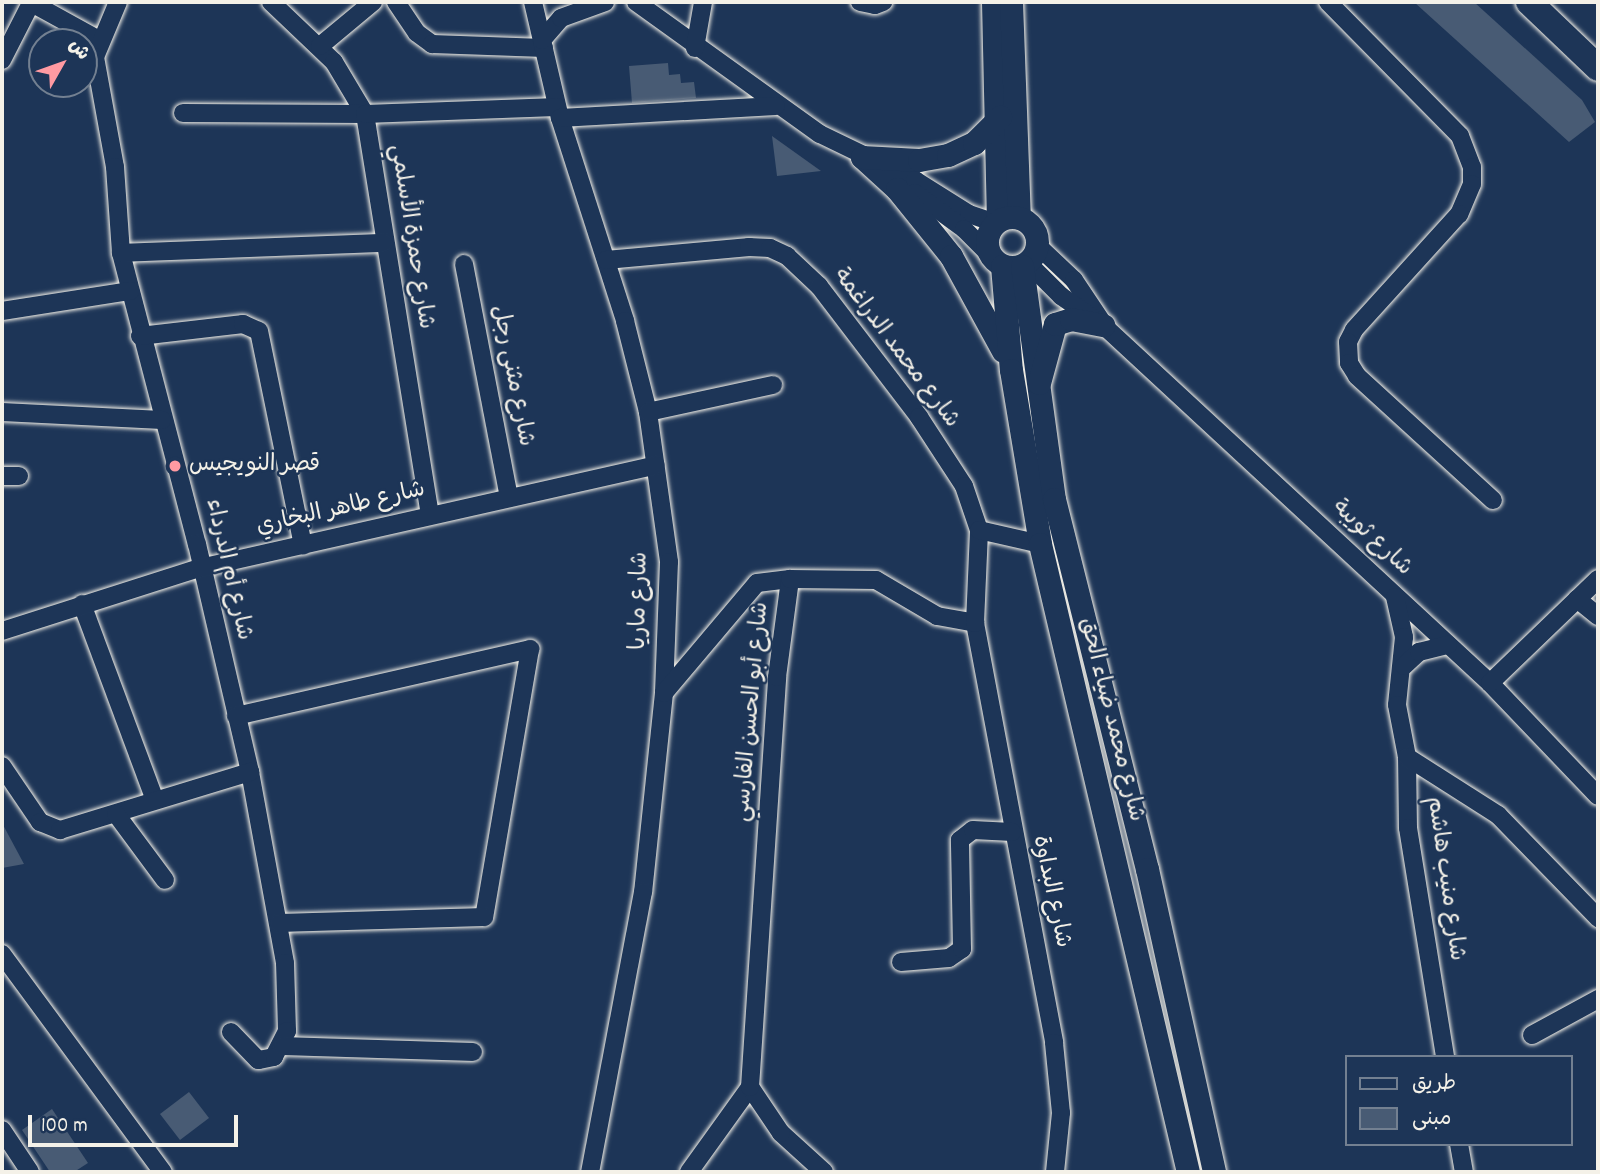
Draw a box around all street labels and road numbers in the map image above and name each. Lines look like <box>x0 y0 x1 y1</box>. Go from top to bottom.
street label: شارع حمزة الأسلمي <box>382 143 438 331</box>
street label: شارع محمد الدراغمة <box>826 264 964 434</box>
street label: شارع مثنى رجل <box>484 303 538 449</box>
street label: شارع طاهر البخاري <box>254 477 428 543</box>
street label: شارع ثويبة <box>1325 495 1417 583</box>
street label: شارع أم الدرداء <box>197 497 257 643</box>
street label: شارع ماريا <box>626 552 656 650</box>
street label: شارع أبو الحسن الفارسي <box>730 601 776 823</box>
street label: شارع محمد ضياء الحق <box>1071 615 1149 825</box>
street label: شارع منيب هاشم <box>1419 795 1469 963</box>
street label: شارع البداوة <box>1025 833 1075 951</box>

